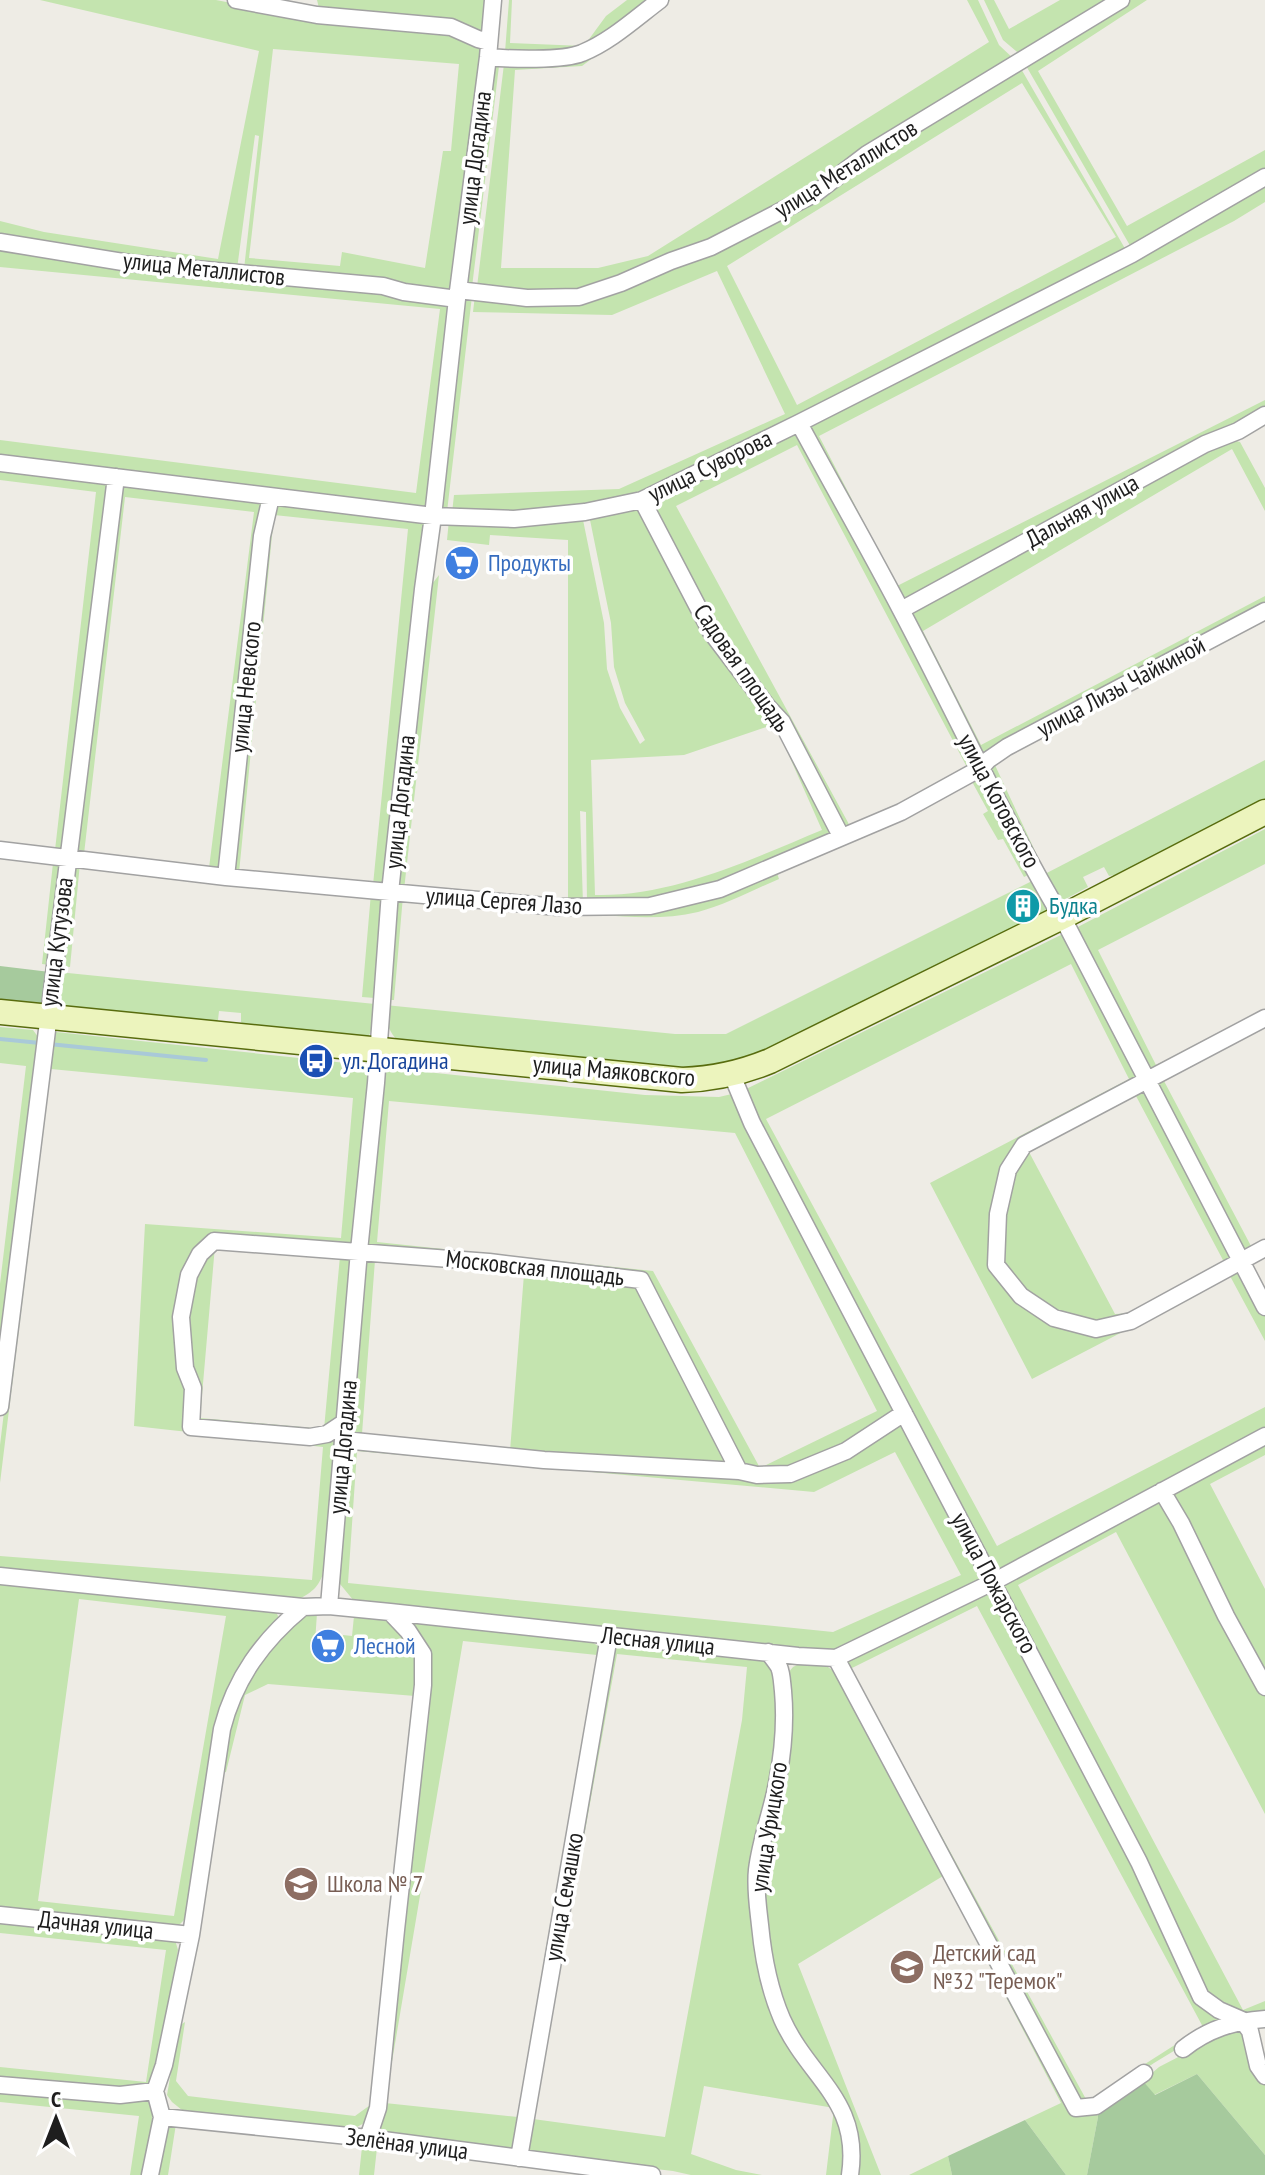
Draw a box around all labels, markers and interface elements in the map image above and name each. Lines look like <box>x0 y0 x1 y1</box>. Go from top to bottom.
street label: улица Догадина <box>451 89 498 227</box>
street label: улица Металлистов <box>769 112 923 225</box>
street label: улица Металлистов <box>122 245 287 292</box>
street label: улица Суворова <box>643 422 777 509</box>
street label: Дальняя улица <box>1020 467 1144 554</box>
supermarket icon: Продукты <box>443 544 481 582</box>
place label: Продукты <box>488 547 571 578</box>
street label: Садовая площадь <box>687 598 798 738</box>
street label: улица Невского <box>223 620 268 754</box>
street label: улица Лизы Чайкиной <box>1031 629 1210 744</box>
street label: улица Котовского <box>951 728 1048 873</box>
street label: улица Догадина <box>377 733 422 871</box>
street label: улица Кутузова <box>33 876 80 1008</box>
street label: улица Сергея Лазо <box>425 880 583 921</box>
building icon: Будка <box>1004 887 1042 925</box>
place label: Будка <box>1049 890 1098 921</box>
bus stop icon: ул. Догадина <box>297 1042 335 1080</box>
place label: ул. Догадина <box>342 1045 449 1076</box>
street label: улица Маяковского <box>532 1048 696 1093</box>
street label: Московская площадь <box>444 1243 626 1292</box>
street label: улица Догадина <box>321 1379 364 1515</box>
street label: улица Пожарского <box>944 1507 1045 1659</box>
street label: Лесная улица <box>599 1619 716 1662</box>
supermarket icon: Лесной <box>309 1627 347 1665</box>
place label: Лесной <box>353 1630 416 1661</box>
street label: улица Урицкого <box>743 1759 794 1894</box>
street label: улица Семашко <box>537 1830 590 1964</box>
school or university icon: Школа № 7 <box>282 1865 320 1903</box>
place label: Школа № 7 <box>327 1868 423 1899</box>
street label: Дачная улица <box>37 1903 155 1946</box>
place label: Детский сад №32 "Теремок" <box>933 1937 1063 1996</box>
school or university icon: Детский сад №32 "Теремок" <box>888 1948 926 1986</box>
north arrow <box>16 2079 96 2159</box>
text: С <box>51 2085 61 2113</box>
street label: Зелёная улица <box>344 2121 470 2166</box>

